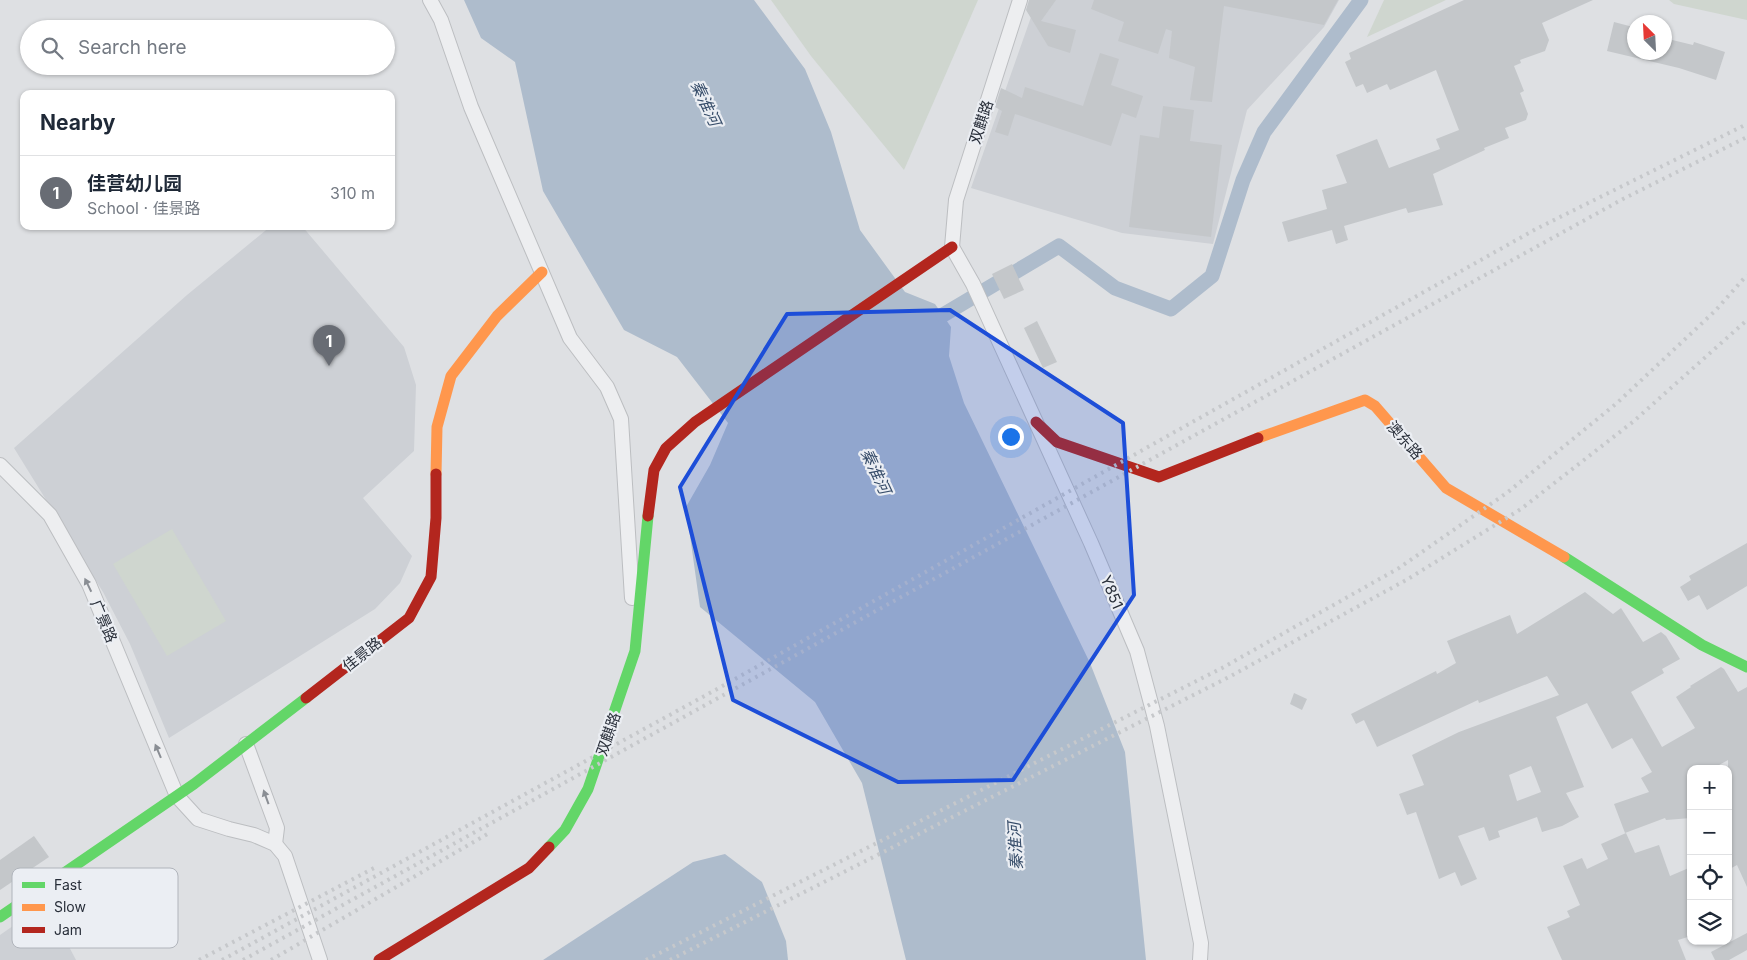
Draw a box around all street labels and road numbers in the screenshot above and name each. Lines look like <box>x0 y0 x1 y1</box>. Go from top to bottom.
street label: 双麒路 <box>965 98 997 146</box>
street label: 澳东路 <box>1383 417 1427 463</box>
street label: Y851 <box>1096 572 1128 612</box>
street label: 广景路 <box>86 597 122 645</box>
street label: 佳景路 <box>338 633 386 675</box>
street label: 双麒路 <box>592 710 624 758</box>

